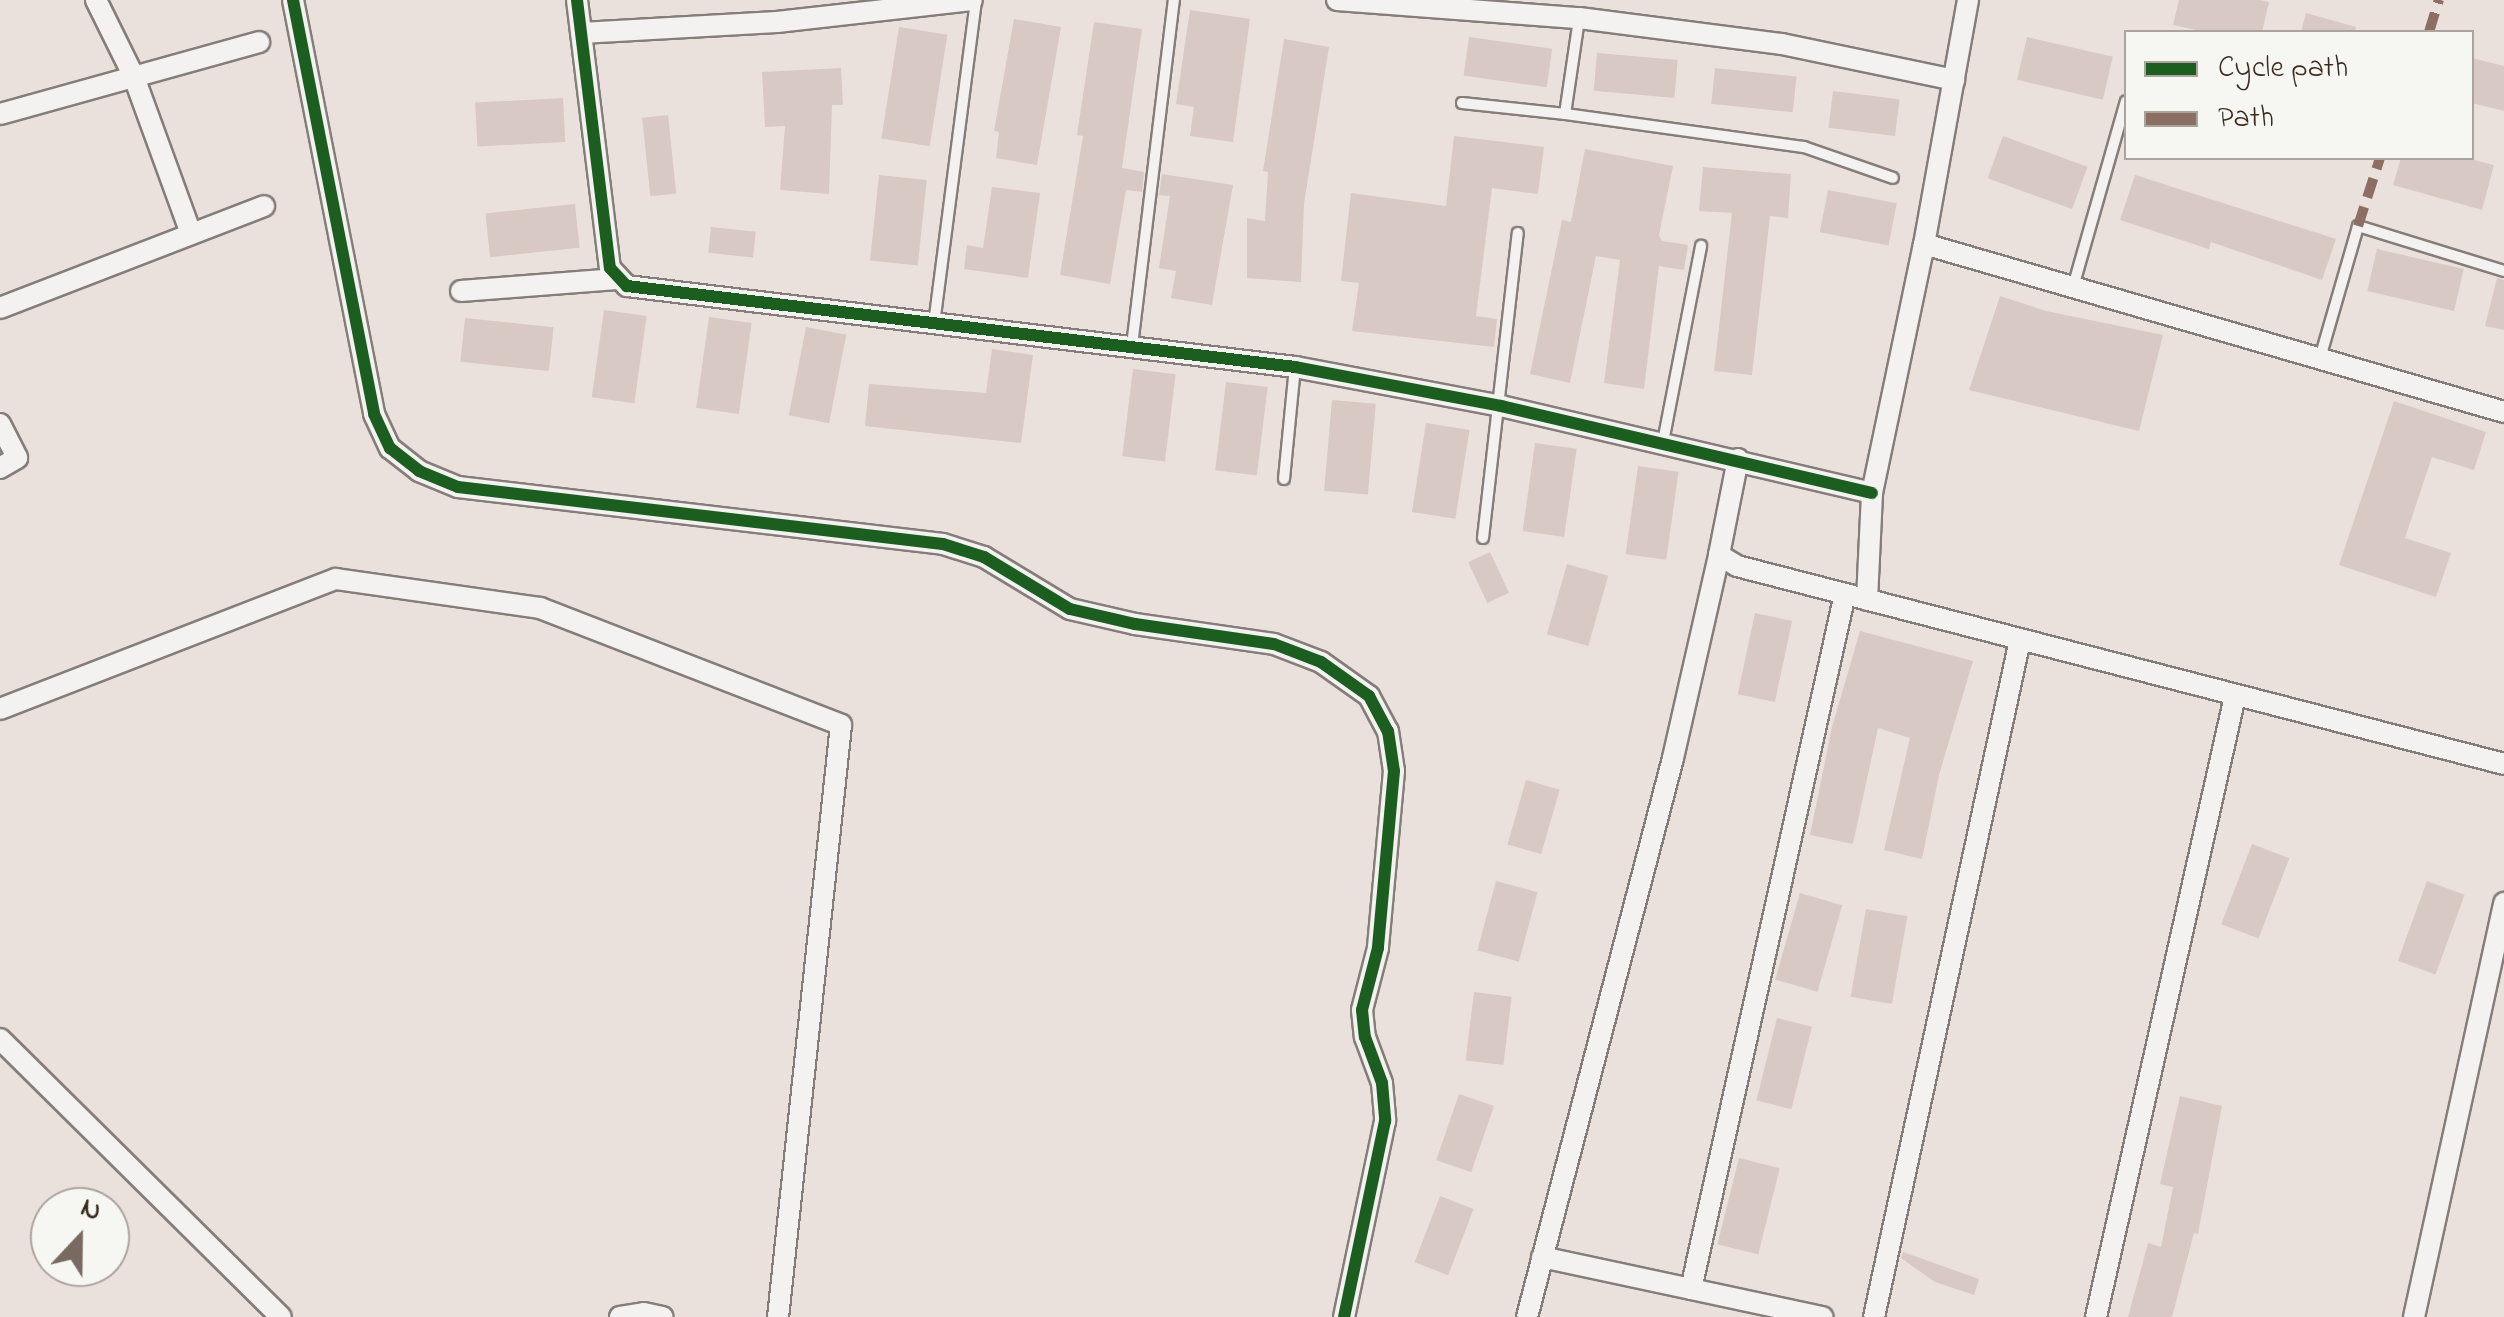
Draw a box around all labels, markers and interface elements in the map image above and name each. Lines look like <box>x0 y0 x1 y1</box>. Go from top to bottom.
legend <box>2124 30 2474 160</box>
text: Cycle path <box>2218 47 2348 91</box>
text: Path <box>2218 97 2274 141</box>
north arrow <box>30 1187 130 1287</box>
text: N <box>74 1188 107 1233</box>

